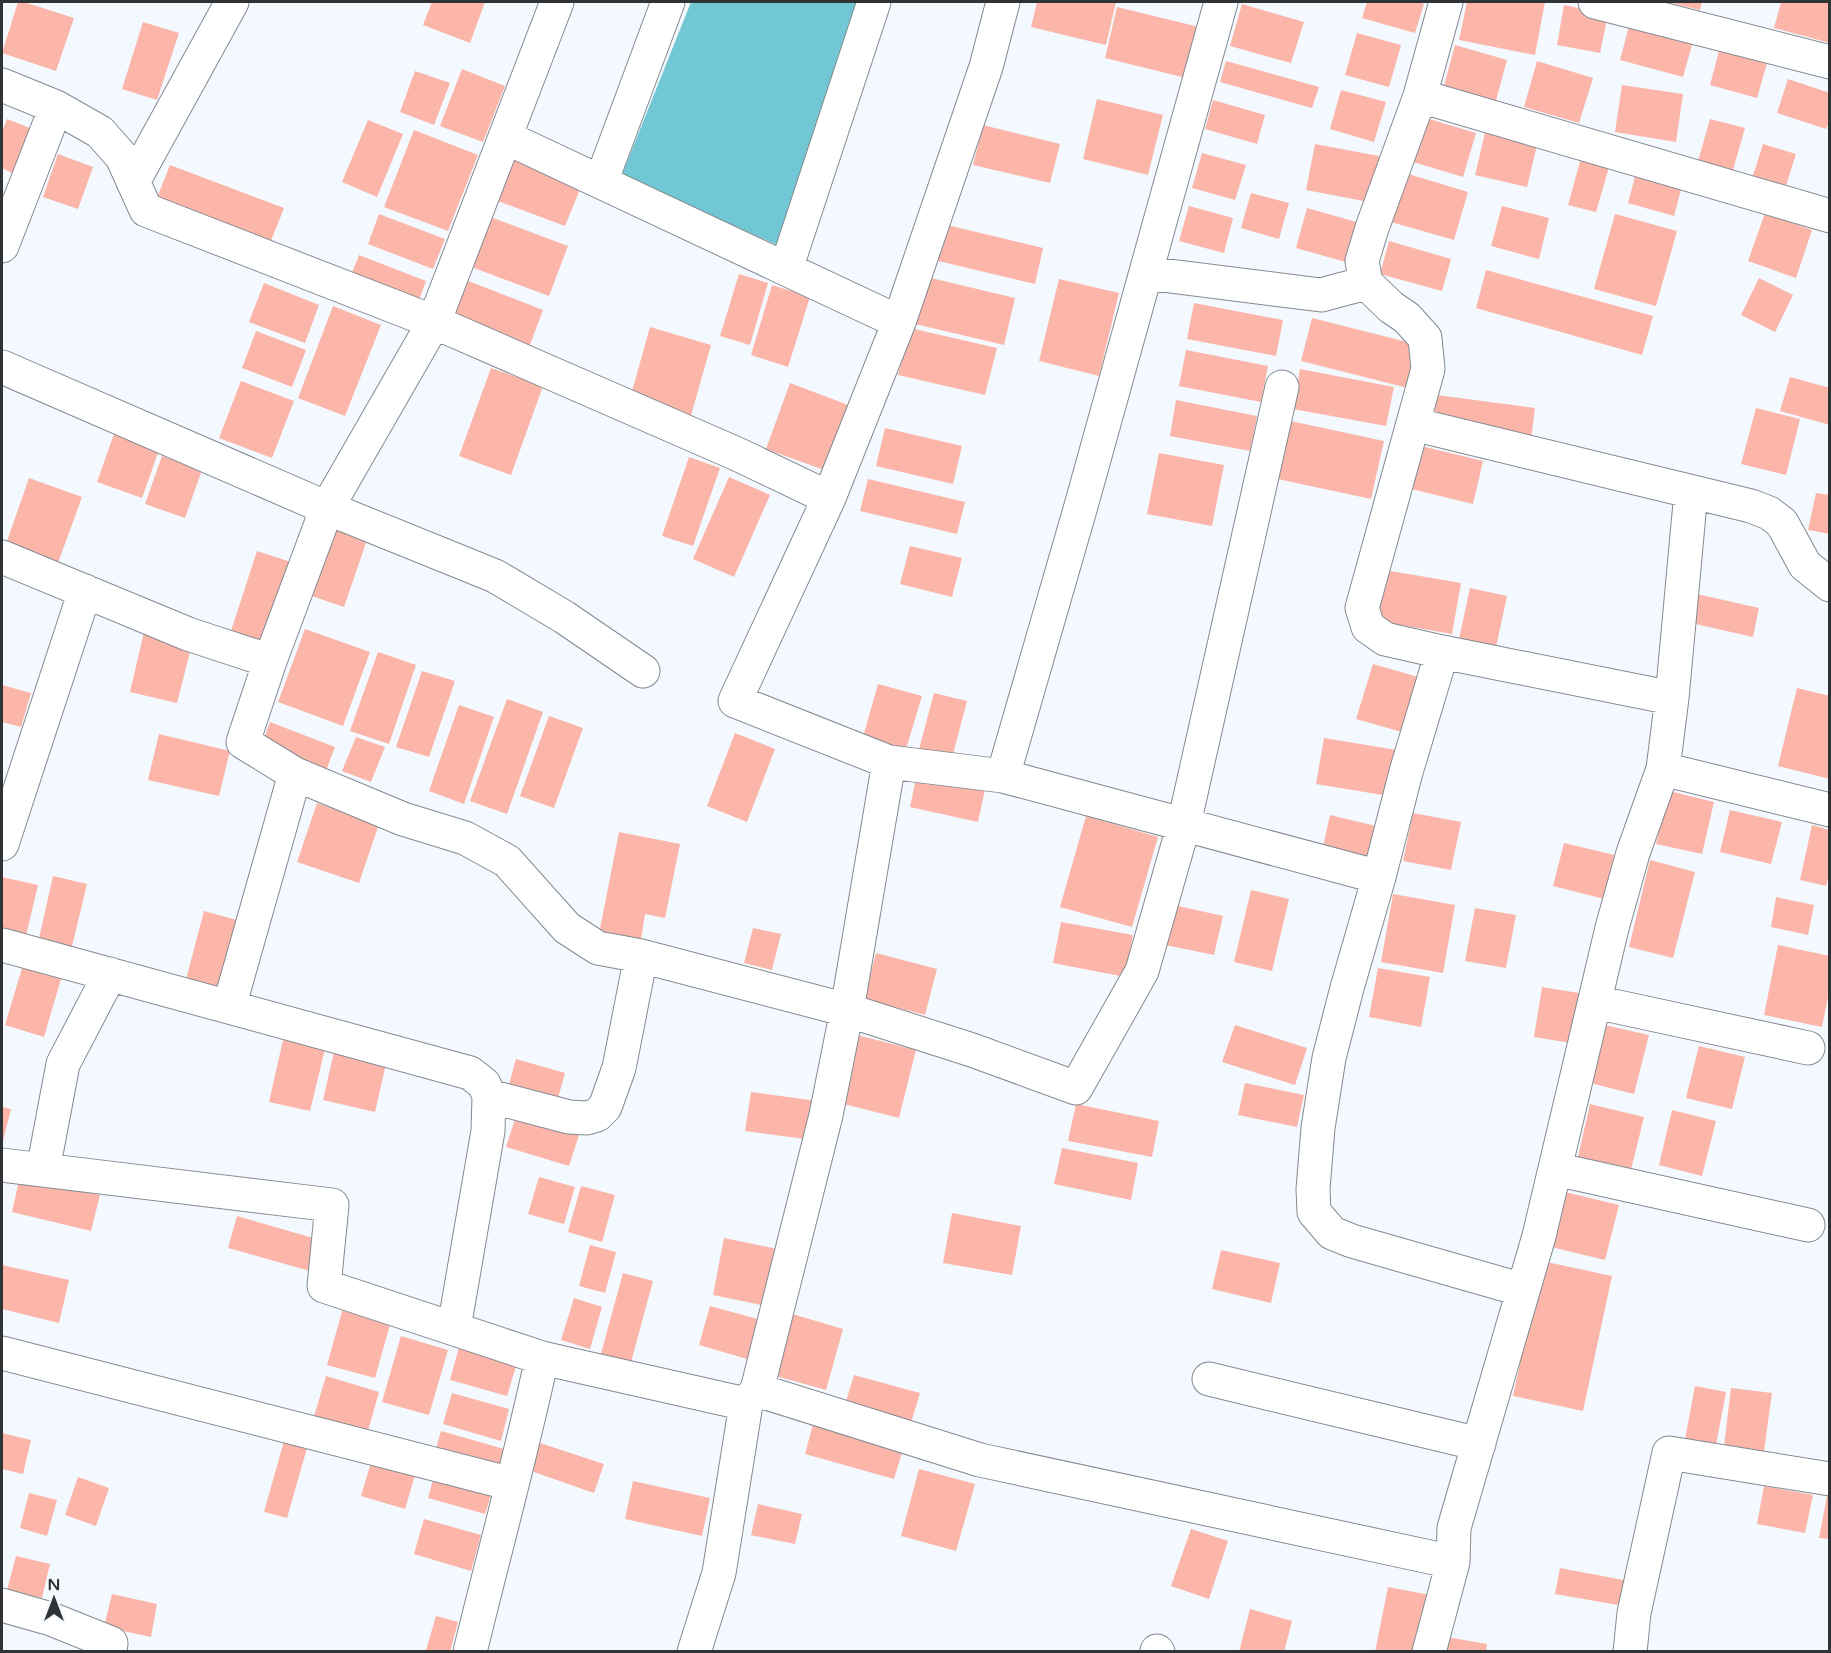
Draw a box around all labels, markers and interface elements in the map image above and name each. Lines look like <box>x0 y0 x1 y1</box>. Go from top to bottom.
north arrow <box>24 1569 84 1629</box>
text: N <box>48 1575 60 1595</box>

